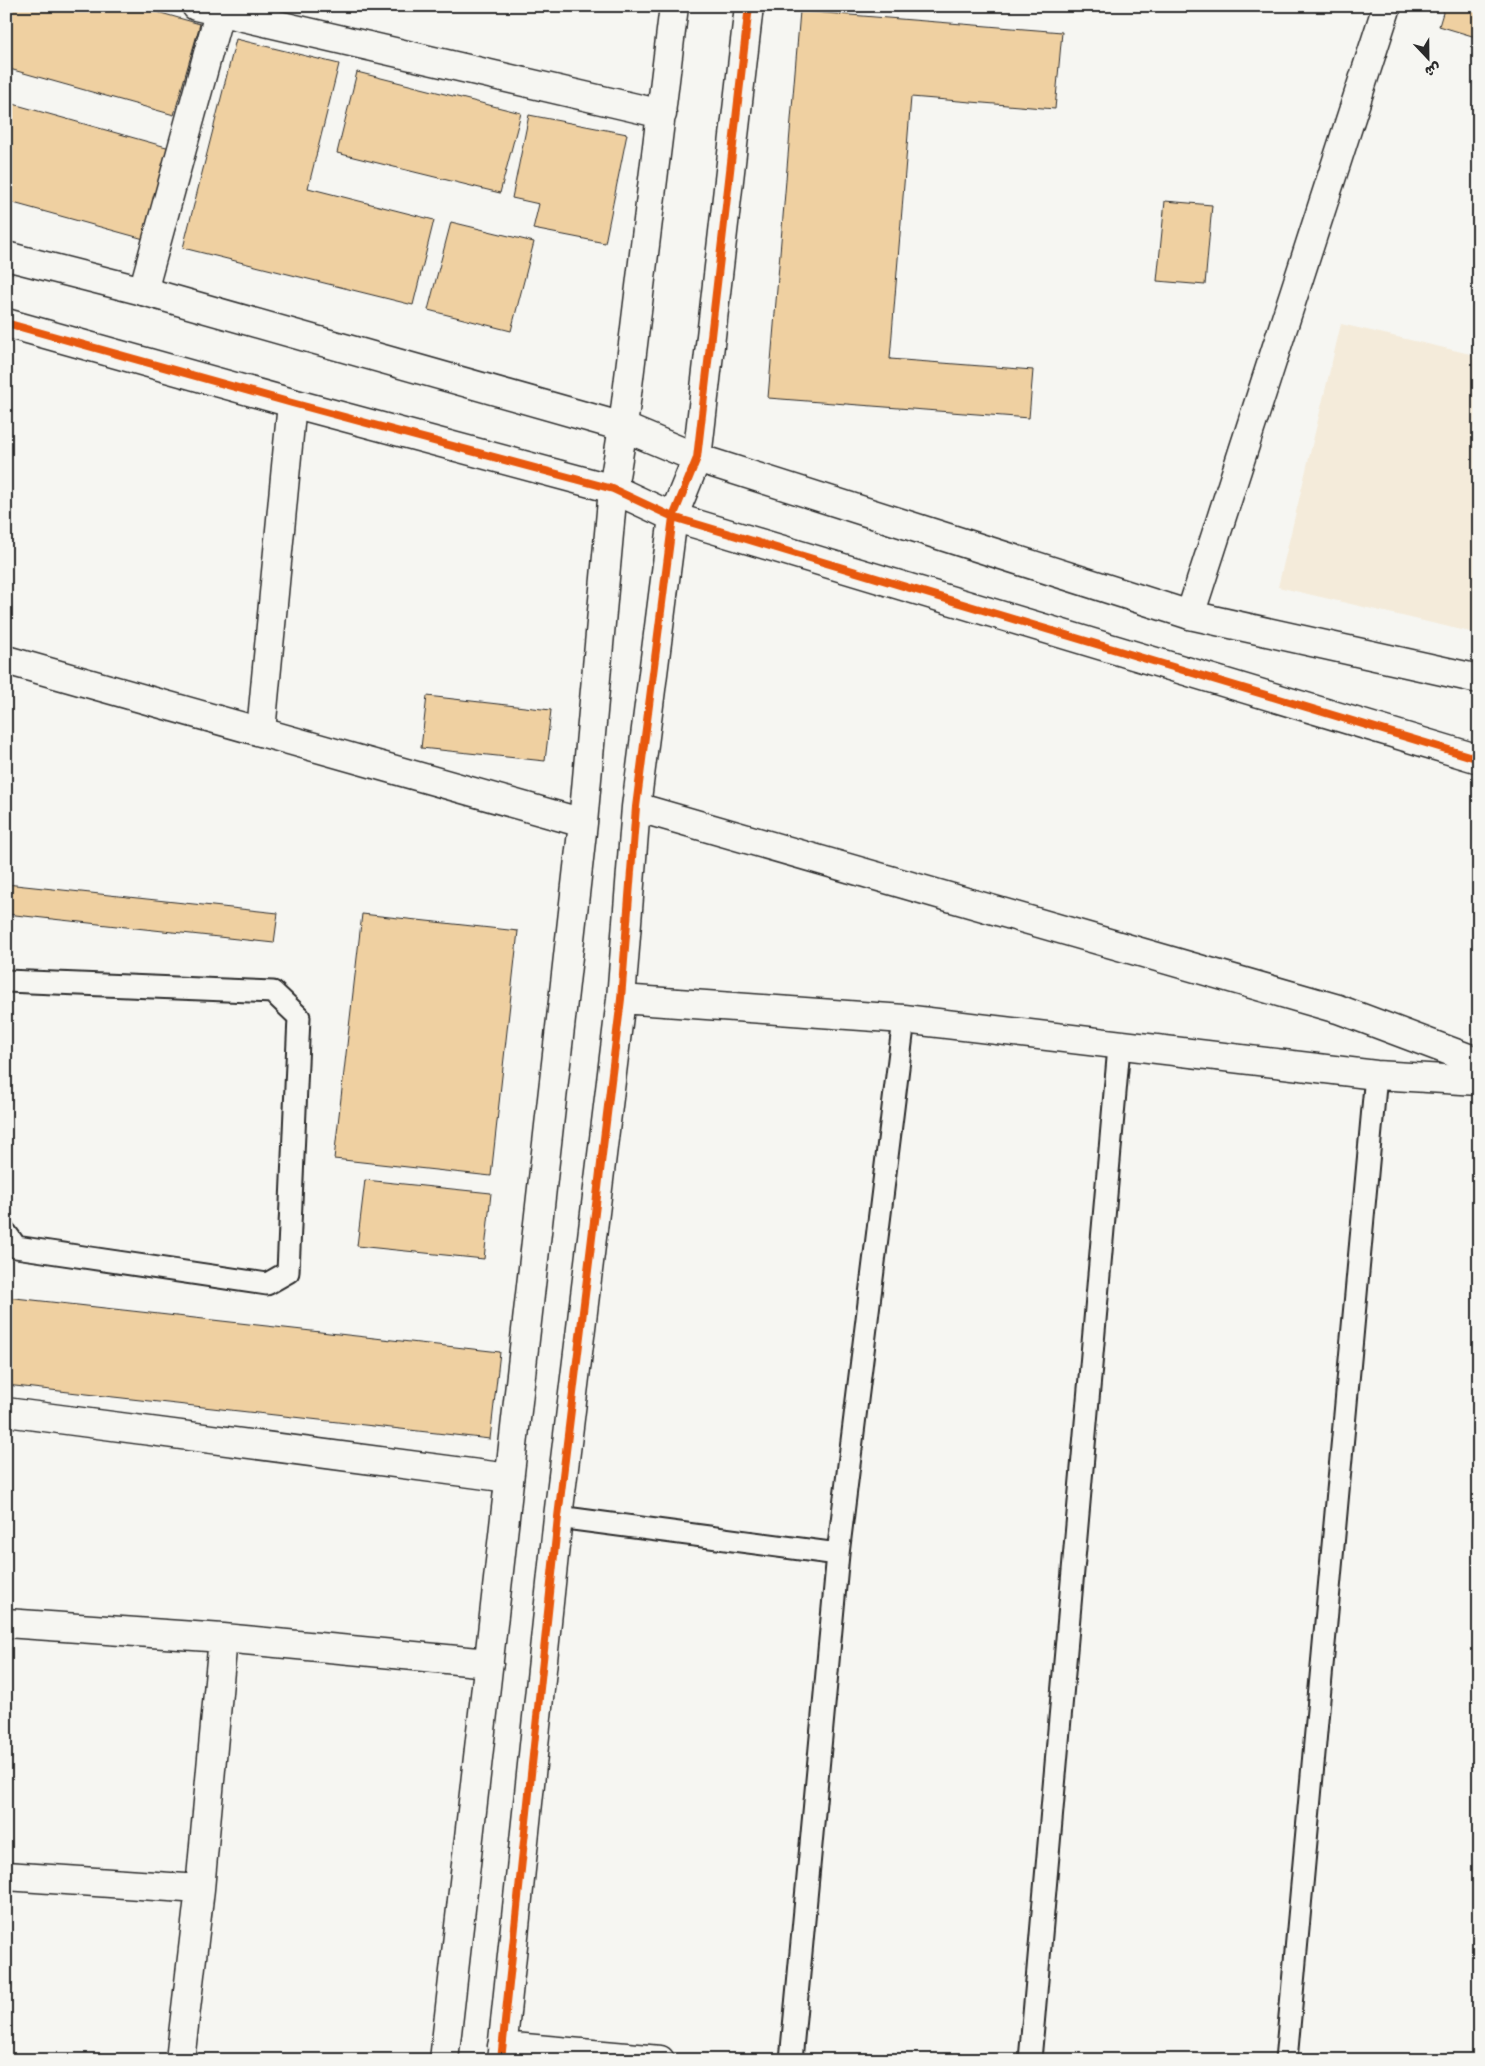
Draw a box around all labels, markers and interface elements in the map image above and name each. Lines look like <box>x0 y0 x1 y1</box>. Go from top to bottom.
north arrow <box>1402 32 1452 82</box>
text: ش <box>1422 59 1444 82</box>

